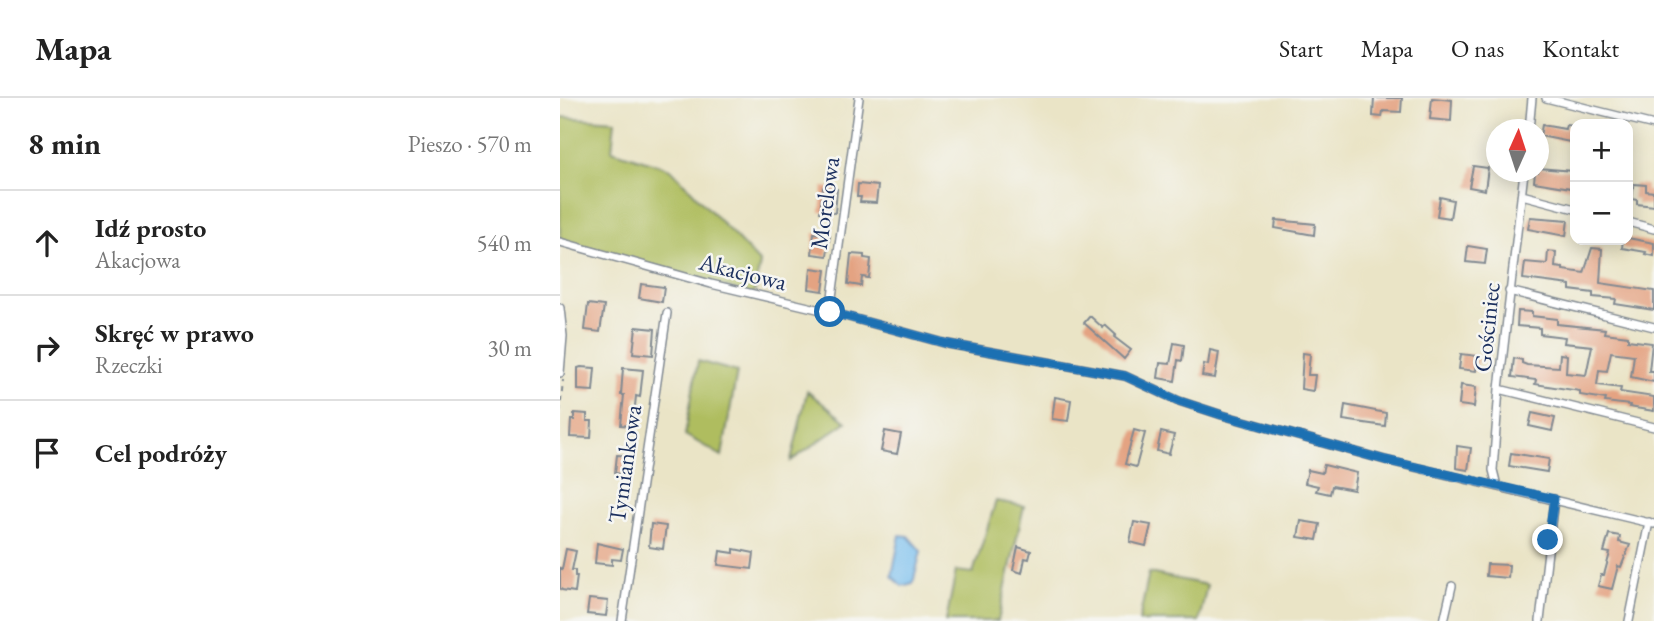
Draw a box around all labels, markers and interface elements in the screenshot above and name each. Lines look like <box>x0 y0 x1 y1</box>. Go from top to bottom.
text: Mapa <box>35 27 112 70</box>
text: Start <box>1279 33 1323 64</box>
text: Mapa <box>1361 33 1413 64</box>
text: O nas <box>1451 33 1504 64</box>
text: Kontakt <box>1542 33 1619 64</box>
north arrow <box>1486 119 1549 182</box>
map controls <box>1570 119 1633 245</box>
button: + <box>1570 119 1633 182</box>
text: 8 min <box>28 124 101 163</box>
text: Pieszo · 570 m <box>408 129 532 159</box>
street label: Morelowa <box>803 154 846 251</box>
button: − <box>1570 182 1633 245</box>
text: Idź prosto <box>95 211 206 245</box>
icon: ahead <box>28 224 66 262</box>
text: 540 m <box>476 228 532 258</box>
text: Akacjowa <box>95 245 181 275</box>
street label: Akacjowa <box>695 245 791 297</box>
street label: Gościniec <box>1466 280 1507 373</box>
route start <box>814 296 845 327</box>
text: Skręć w prawo <box>95 316 254 350</box>
icon: right <box>28 329 66 367</box>
text: 30 m <box>487 333 532 363</box>
text: Rzeczki <box>95 350 163 380</box>
street label: Tymiankowa <box>601 402 648 525</box>
icon: arrive <box>28 434 66 472</box>
text: Cel podróży <box>95 436 227 470</box>
route end <box>1532 524 1563 555</box>

